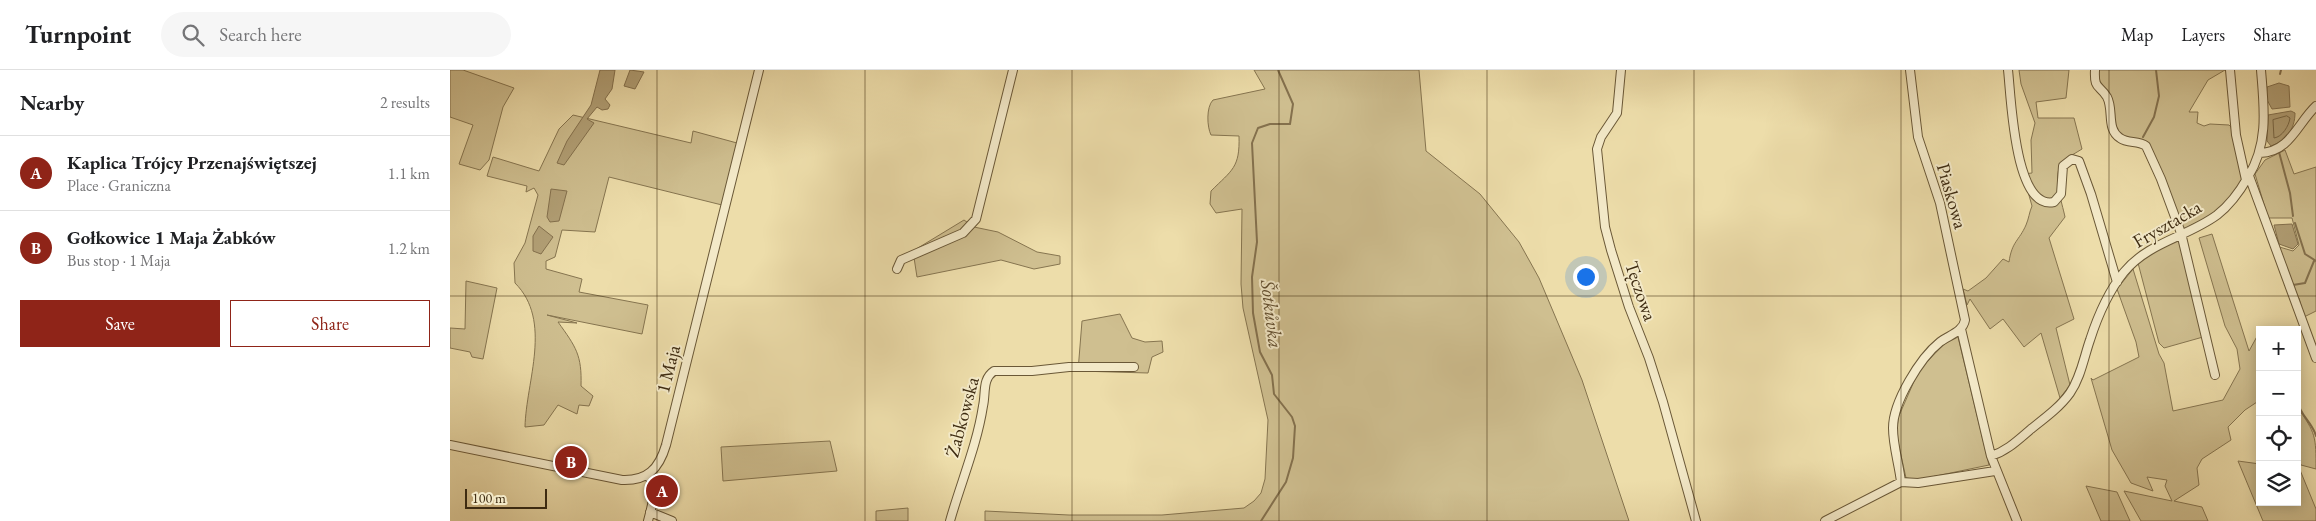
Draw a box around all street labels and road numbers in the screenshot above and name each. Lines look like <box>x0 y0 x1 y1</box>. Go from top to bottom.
street label: Piaskowa <box>1931 160 1973 232</box>
street label: Frysztacka <box>2128 194 2206 254</box>
street label: Tęczowa <box>1619 258 1663 325</box>
street label: 1 Maja <box>650 342 686 396</box>
street label: Żabkowska <box>939 374 985 460</box>

